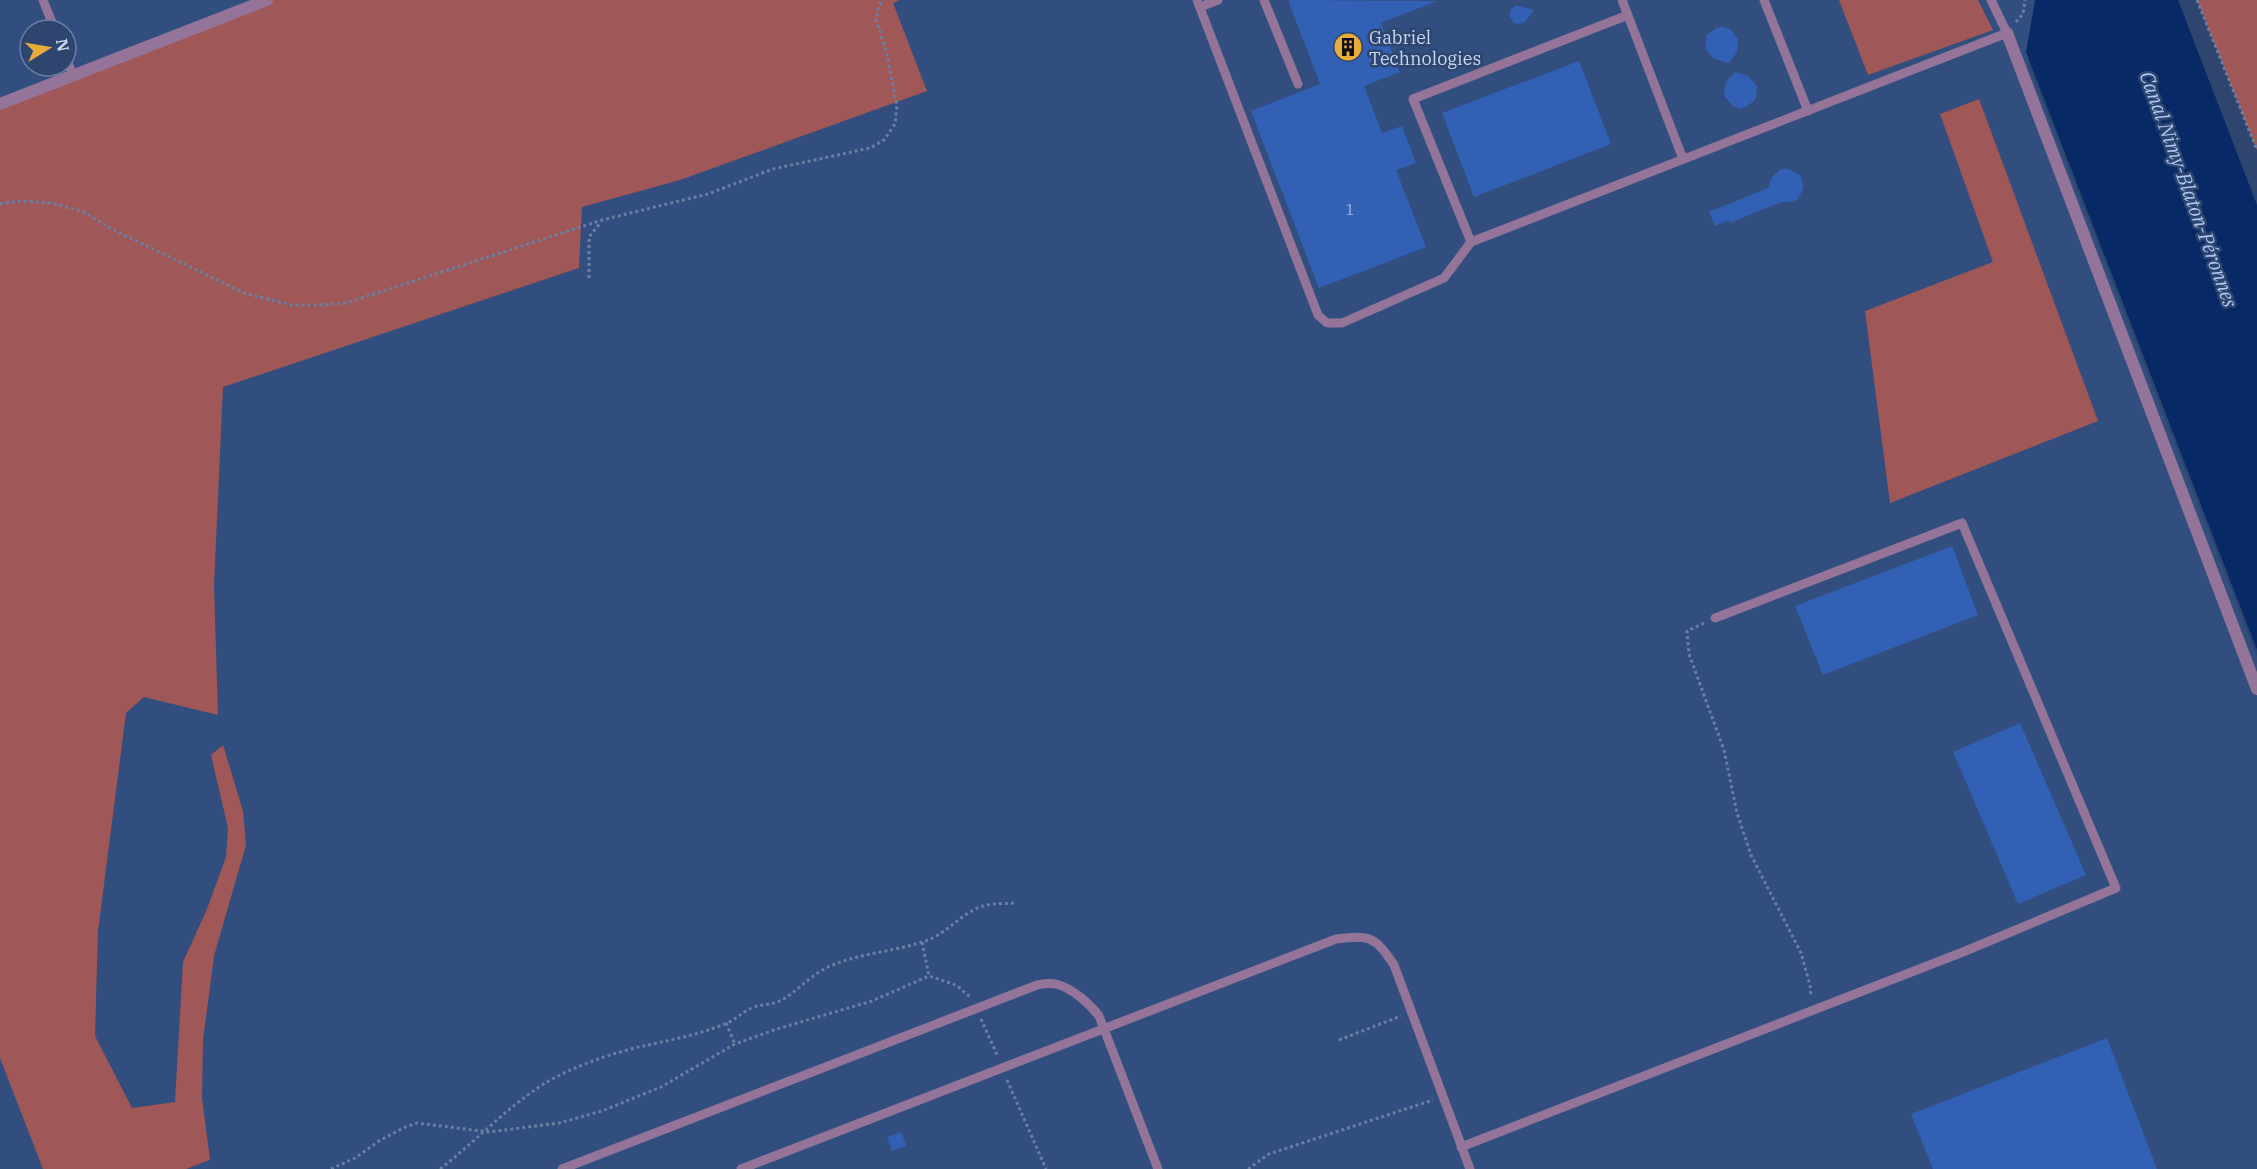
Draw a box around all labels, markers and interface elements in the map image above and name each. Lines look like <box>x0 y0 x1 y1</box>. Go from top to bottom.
north arrow <box>18 18 78 78</box>
place label: Gabriel Technologies <box>1369 26 1481 70</box>
building icon: Gabriel Technologies <box>1332 31 1364 63</box>
text: N <box>52 37 74 53</box>
water label: Canal Nimy-Blaton-Péronnes <box>2134 67 2245 311</box>
house number: 1 <box>1345 200 1355 219</box>

